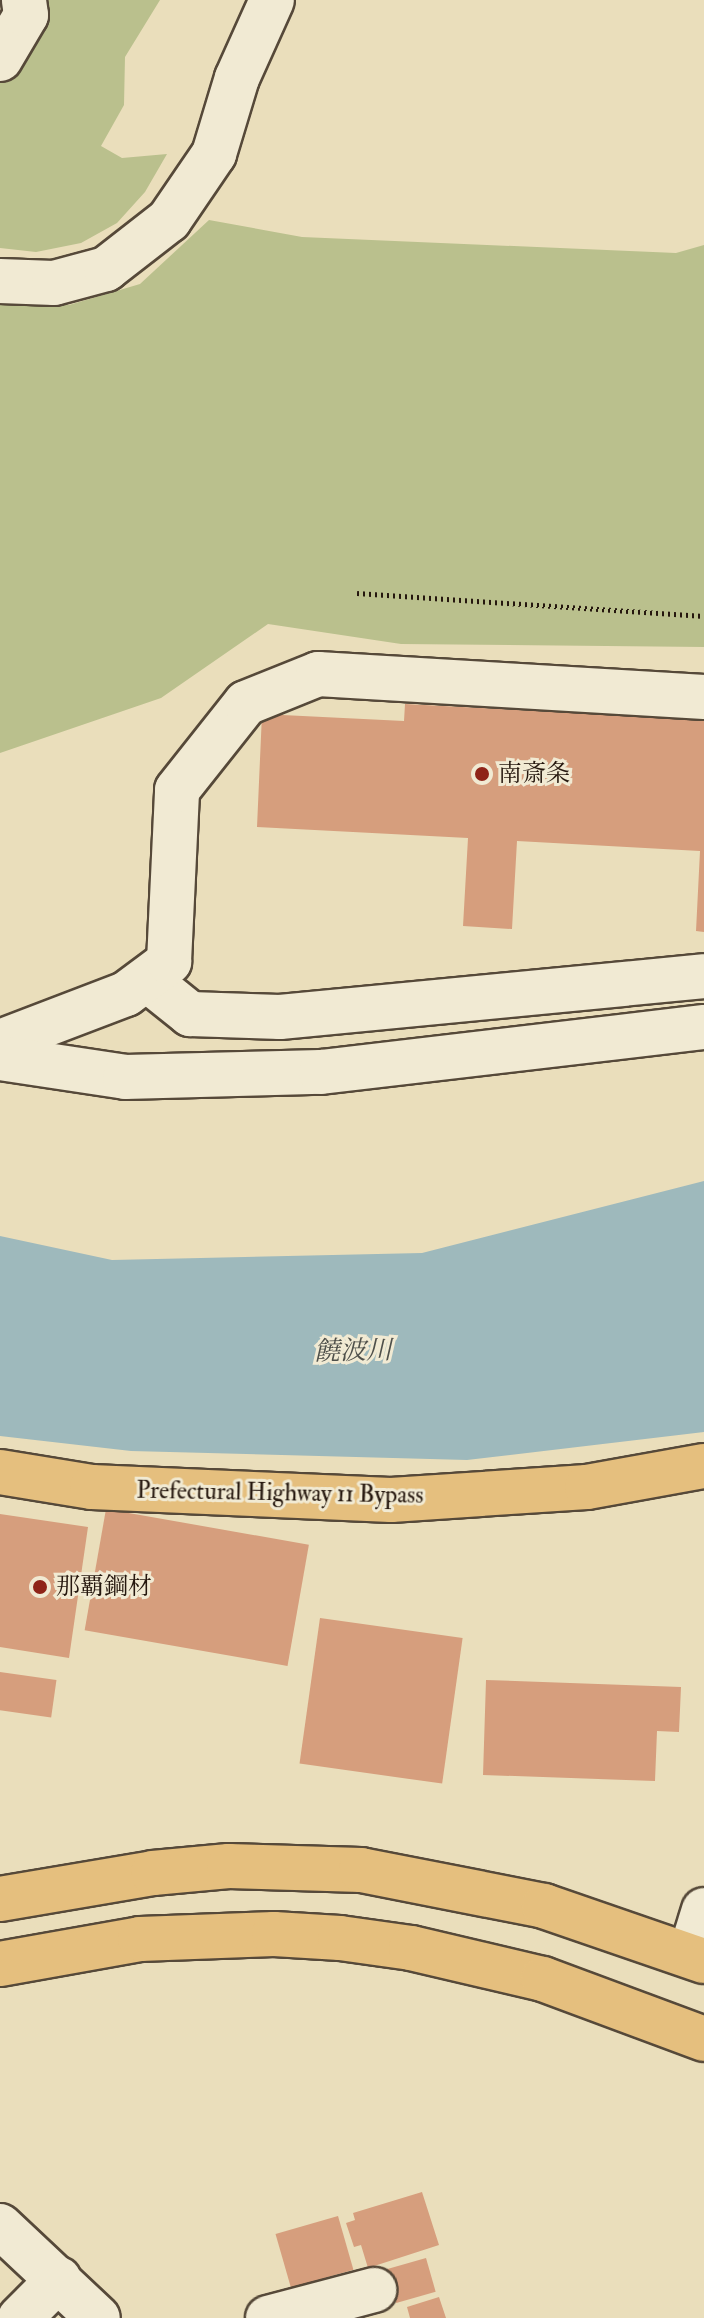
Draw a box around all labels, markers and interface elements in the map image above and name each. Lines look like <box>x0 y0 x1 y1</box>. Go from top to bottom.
place label: 南斎条 <box>498 760 570 788</box>
marker: 南斎条 <box>473 765 491 783</box>
water label: 饒波川 <box>314 1336 392 1368</box>
street label: Prefectural Highway 11 Bypass <box>136 1476 424 1510</box>
place label: 那覇鋼材 <box>56 1573 152 1601</box>
marker: 那覇鋼材 <box>31 1578 49 1596</box>

